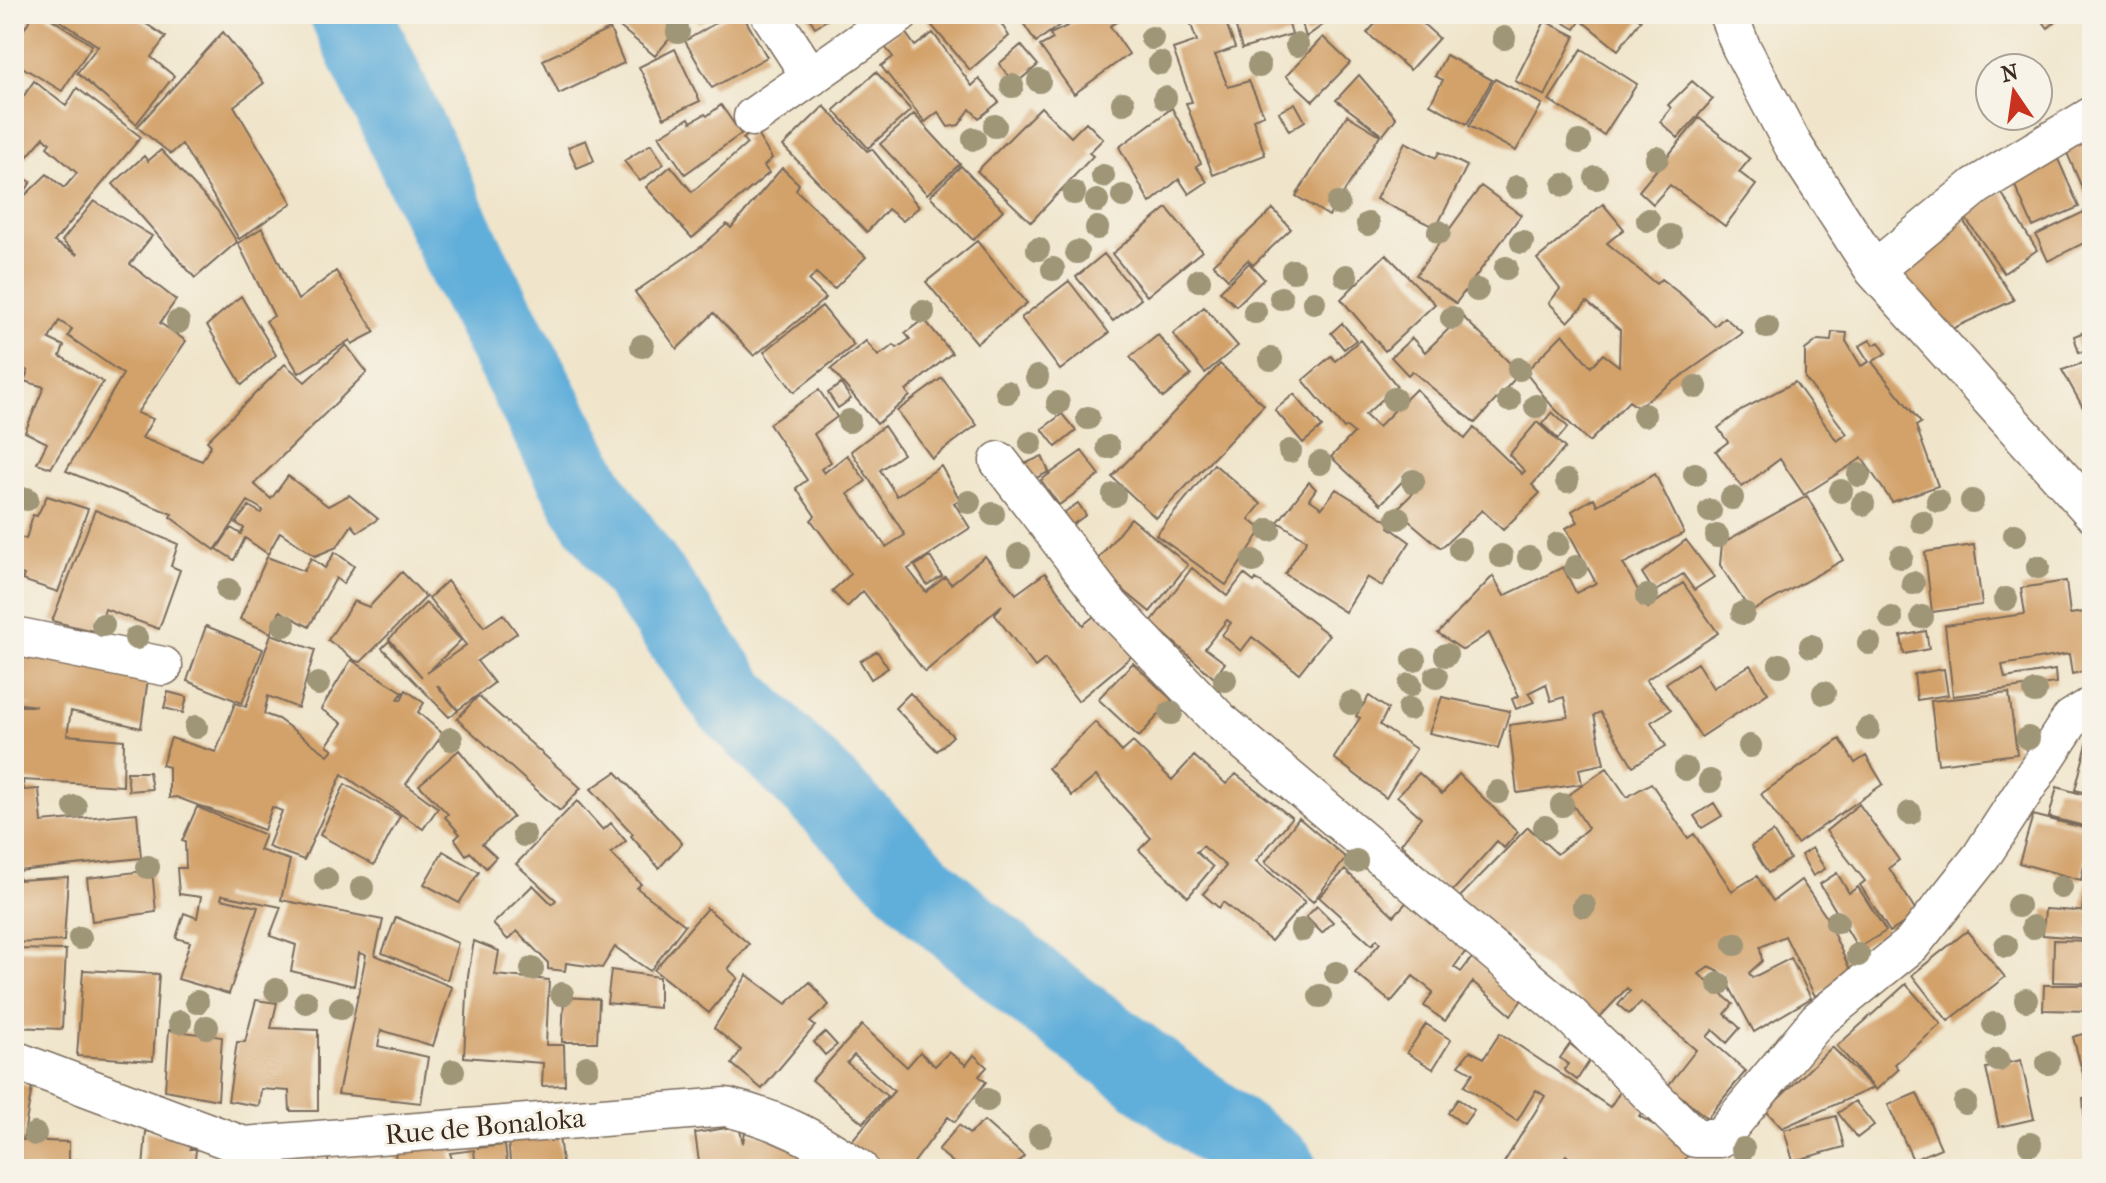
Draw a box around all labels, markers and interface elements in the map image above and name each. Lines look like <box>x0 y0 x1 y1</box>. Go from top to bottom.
north arrow <box>1974 52 2054 132</box>
text: N <box>1999 59 2021 88</box>
street label: Rue de Bonaloka <box>384 1101 587 1151</box>

